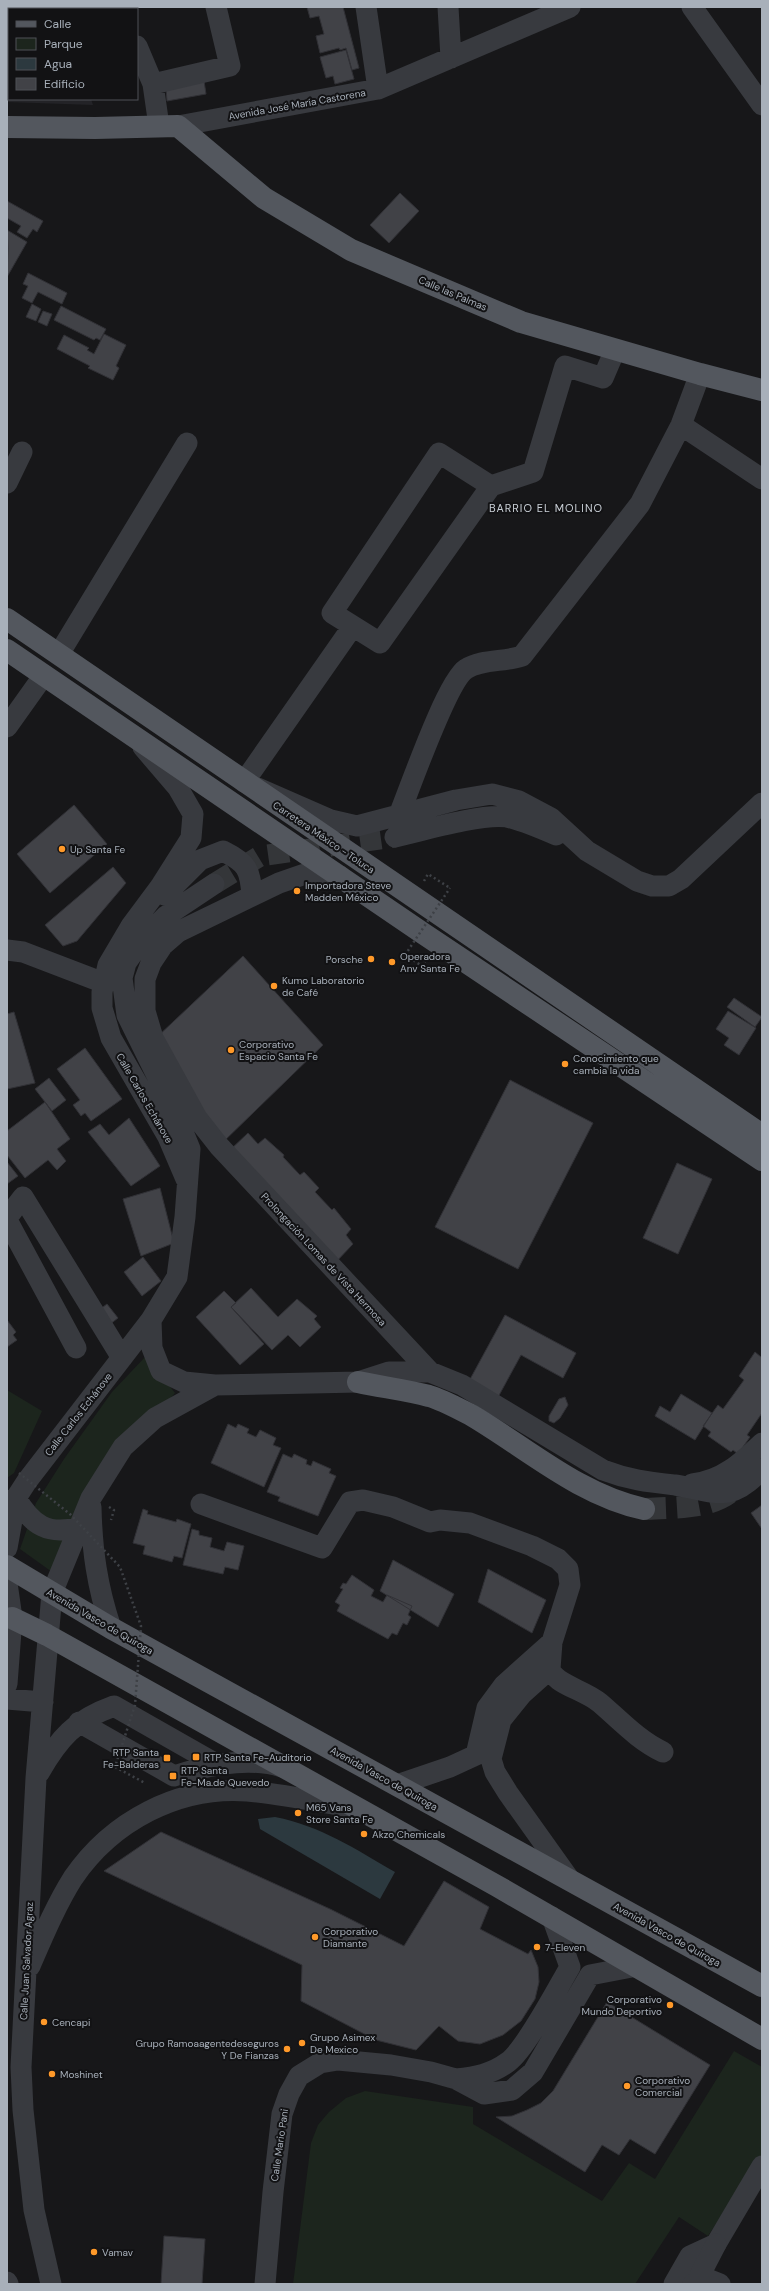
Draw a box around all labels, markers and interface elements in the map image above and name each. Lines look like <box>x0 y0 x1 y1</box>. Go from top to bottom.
legend <box>8 8 138 100</box>
text: Calle <box>44 16 71 32</box>
text: Parque <box>44 36 83 52</box>
text: Agua <box>44 56 72 72</box>
text: Edificio <box>44 76 85 92</box>
street label: Avenida José María Castorena <box>228 86 367 123</box>
street label: Calle las Palmas <box>416 273 489 314</box>
district label: BARRIO EL MOLINO <box>489 501 603 515</box>
street label: Carretera México - Toluca <box>270 798 377 876</box>
place label: Up Santa Fe <box>70 843 126 856</box>
marker: Up Santa Fe <box>57 844 67 854</box>
place label: Importadora Steve Madden México <box>305 879 392 904</box>
marker: Importadora Steve Madden México <box>292 886 302 896</box>
place label: Operadora Anv Santa Fe <box>400 950 460 975</box>
place label: Porsche <box>326 953 363 966</box>
marker: Porsche <box>366 954 376 964</box>
marker: Operadora Anv Santa Fe <box>387 957 397 967</box>
place label: Kumo Laboratorio de Café <box>282 974 365 999</box>
marker: Kumo Laboratorio de Café <box>269 981 279 991</box>
place label: Corporativo Espacio Santa Fe <box>239 1038 318 1063</box>
marker: Corporativo Espacio Santa Fe <box>226 1045 236 1055</box>
street label: Calle Carlos Echánove <box>113 1051 176 1146</box>
place label: Conocimiento que cambia la vida <box>573 1052 659 1077</box>
marker: Conocimiento que cambia la vida <box>560 1059 570 1069</box>
street label: Prolongación Lomas de Vista Hermosa <box>258 1190 389 1329</box>
street label: Calle Carlos Echánove <box>42 1370 115 1459</box>
street label: Avenida Vasco de Quiroga <box>44 1586 155 1657</box>
street label: Avenida Vasco de Quiroga <box>328 1743 440 1813</box>
place label: RTP Santa Fe-Balderas <box>103 1746 159 1771</box>
place label: RTP Santa Fe-Auditorio <box>204 1751 312 1764</box>
marker: RTP Santa Fe-Auditorio <box>191 1752 201 1762</box>
marker: RTP Santa Fe-Balderas <box>162 1753 172 1763</box>
place label: RTP Santa Fe-Ma.de Quevedo <box>181 1764 270 1789</box>
marker: RTP Santa Fe-Ma.de Quevedo <box>168 1771 178 1781</box>
place label: M65 Vans Store Santa Fe <box>306 1801 373 1826</box>
marker: M65 Vans Store Santa Fe <box>293 1808 303 1818</box>
place label: Akzo Chemicals <box>372 1828 445 1841</box>
marker: Akzo Chemicals <box>359 1829 369 1839</box>
street label: Avenida Vasco de Quiroga <box>611 1899 723 1969</box>
street label: Calle Juan Salvador Agraz <box>17 1901 36 2020</box>
place label: Corporativo Diamante <box>323 1925 378 1950</box>
marker: Corporativo Diamante <box>310 1932 320 1942</box>
place label: 7-Eleven <box>545 1941 585 1954</box>
marker: 7-Eleven <box>532 1942 542 1952</box>
place label: Corporativo Mundo Deportivo <box>582 1993 662 2018</box>
marker: Corporativo Mundo Deportivo <box>665 2000 675 2010</box>
place label: Cencapi <box>52 2016 90 2029</box>
marker: Cencapi <box>39 2017 49 2027</box>
place label: Grupo Asimex De Mexico <box>310 2031 375 2056</box>
place label: Grupo Ramoaagentedeseguros Y De Fianzas <box>136 2037 279 2062</box>
marker: Grupo Asimex De Mexico <box>297 2038 307 2048</box>
marker: Grupo Ramoaagentedeseguros Y De Fianzas <box>282 2044 292 2054</box>
place label: Moshinet <box>60 2068 103 2081</box>
marker: Moshinet <box>47 2069 57 2079</box>
place label: Corporativo Comercial <box>635 2074 690 2099</box>
marker: Corporativo Comercial <box>622 2081 632 2091</box>
street label: Calle Mario Pani <box>268 2108 291 2182</box>
place label: Vamav <box>102 2246 134 2259</box>
marker: Vamav <box>89 2247 99 2257</box>

